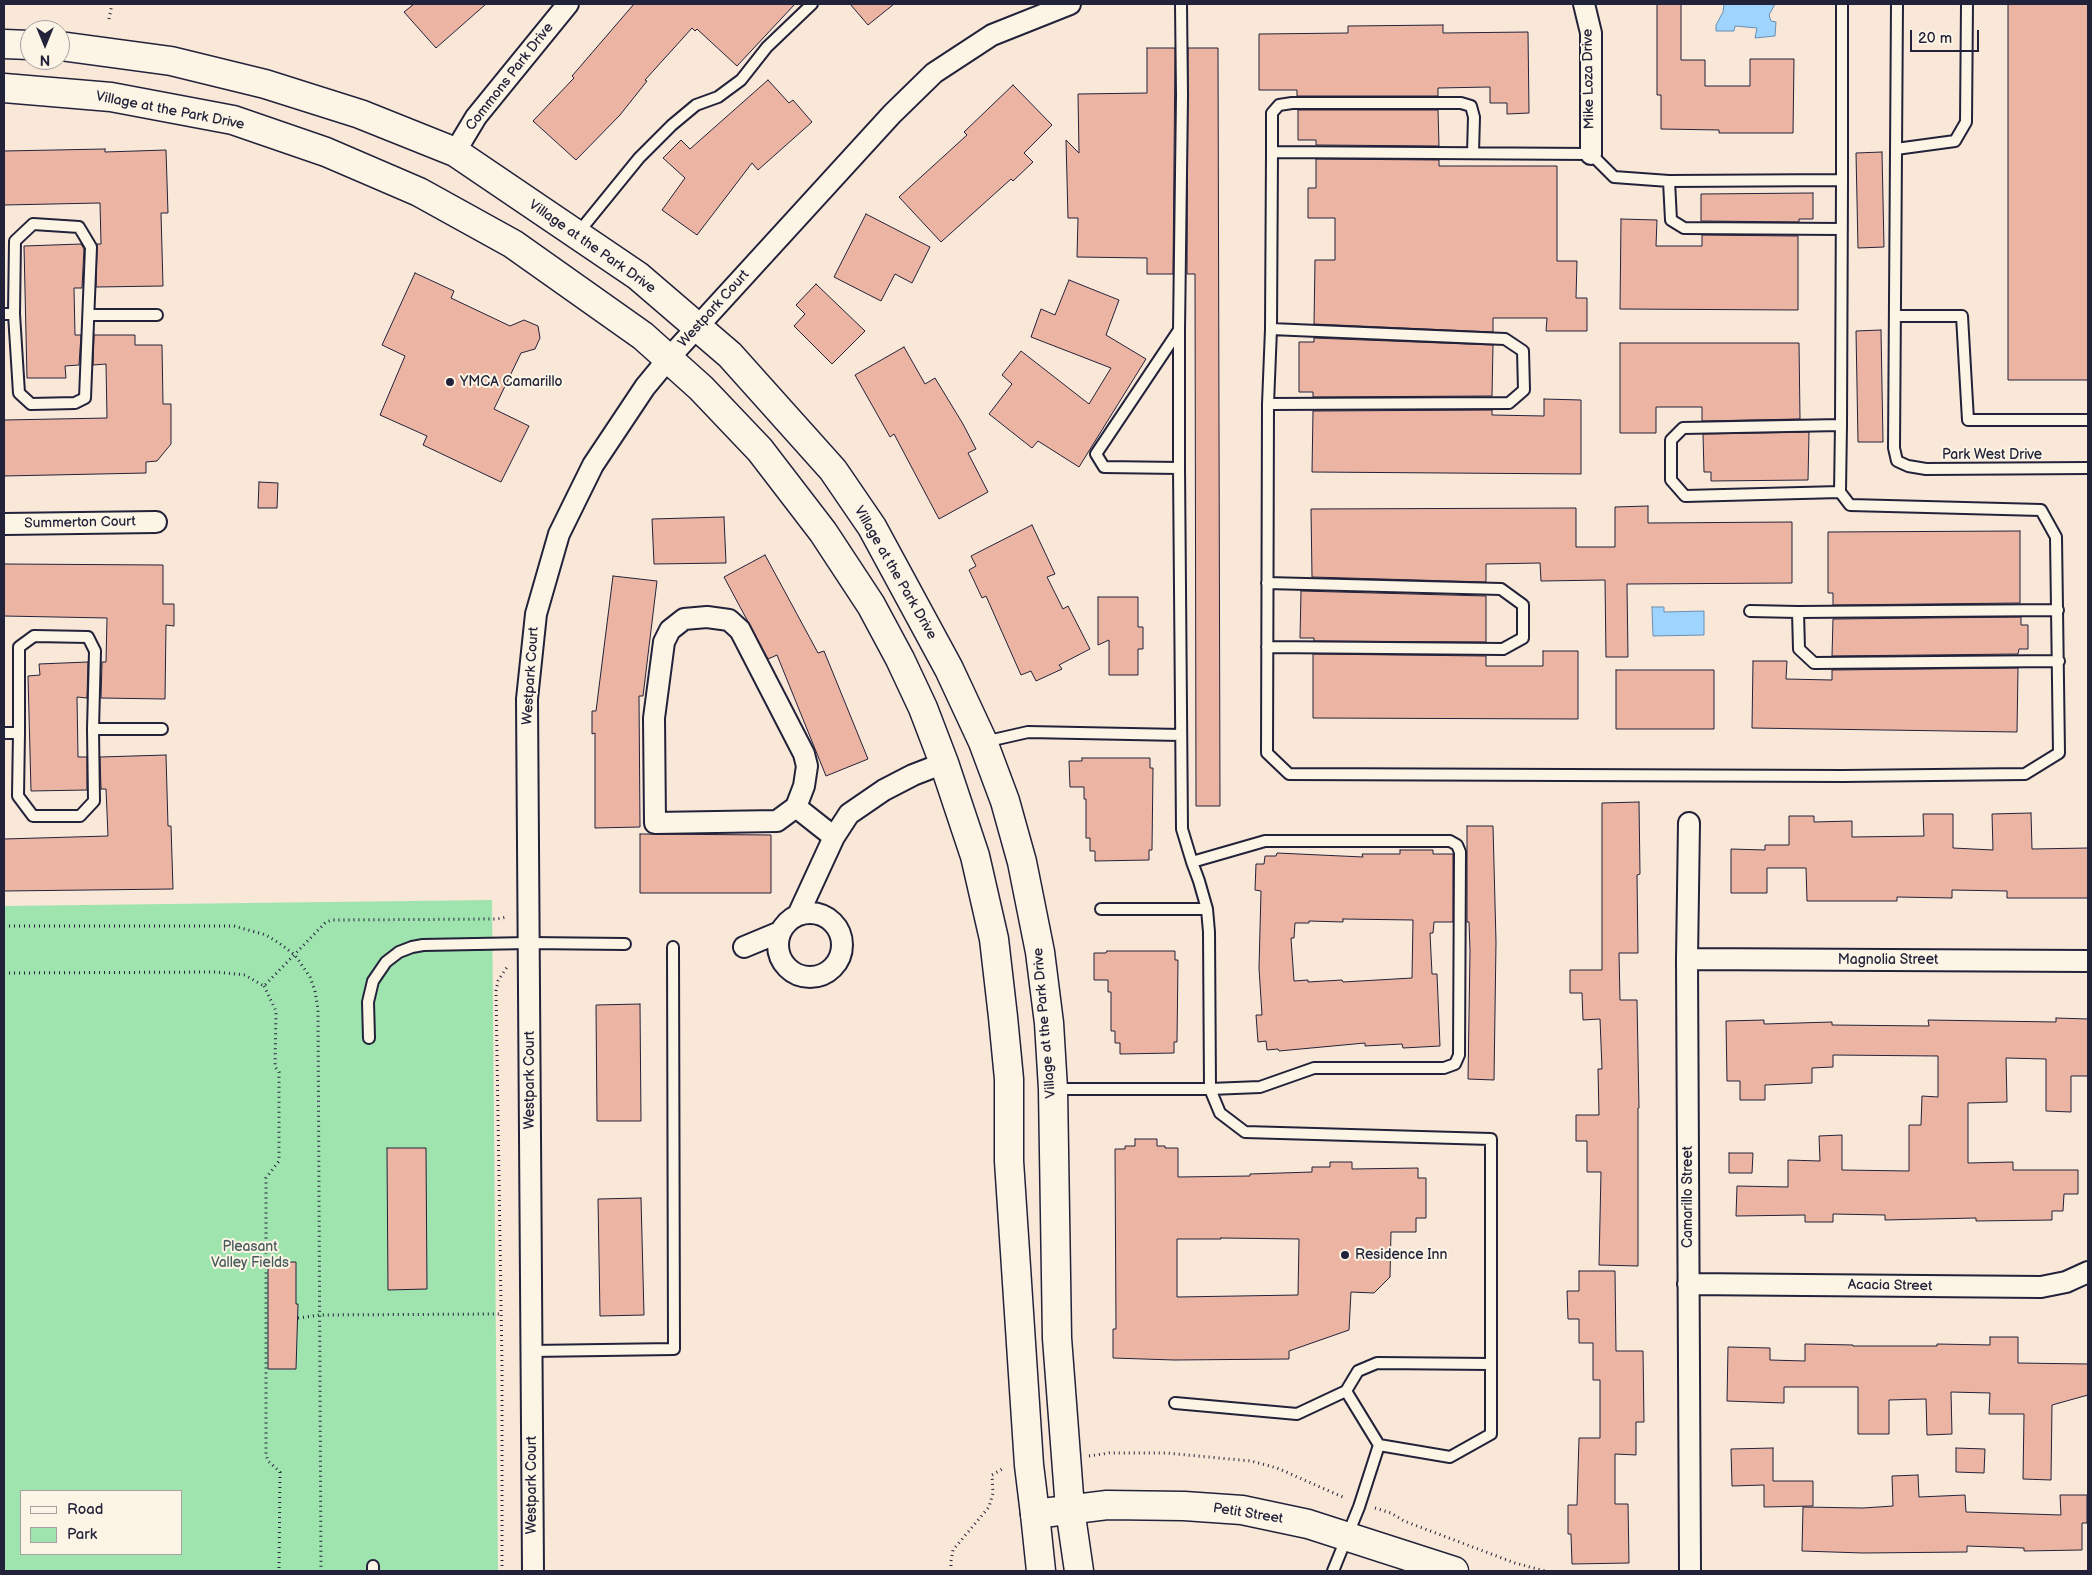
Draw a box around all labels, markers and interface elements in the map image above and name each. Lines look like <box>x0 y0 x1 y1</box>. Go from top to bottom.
north arrow <box>20 20 70 70</box>
street label: Commons Park Drive <box>463 20 557 134</box>
scale bar <box>1912 20 1981 52</box>
street label: Mike Loza Drive <box>1580 29 1598 129</box>
text: 20 m <box>1918 29 1952 48</box>
text: N <box>40 51 50 68</box>
street label: Village at the Park Drive <box>94 88 246 134</box>
street label: Village at the Park Drive <box>525 197 659 297</box>
street label: Westpark Court <box>675 267 753 351</box>
place label: YMCA Camarillo <box>460 374 562 390</box>
marker: YMCA Camarillo <box>444 376 456 388</box>
street label: Park West Drive <box>1942 447 2042 463</box>
street label: Village at the Park Drive <box>850 503 940 643</box>
street label: Summerton Court <box>24 514 136 532</box>
street label: Westpark Court <box>519 626 543 726</box>
street label: Village at the Park Drive <box>1030 947 1060 1099</box>
street label: Magnolia Street <box>1838 952 1938 968</box>
street label: Westpark Court <box>522 1031 538 1129</box>
street label: Camarillo Street <box>1680 1146 1696 1248</box>
park label: Pleasant Valley Fields <box>211 1239 289 1272</box>
place label: Residence Inn <box>1355 1247 1447 1263</box>
marker: Residence Inn <box>1339 1249 1351 1261</box>
street label: Acacia Street <box>1848 1277 1932 1295</box>
street label: Westpark Court <box>524 1436 540 1534</box>
legend <box>20 1490 182 1555</box>
text: Road <box>67 1500 103 1519</box>
street label: Petit Street <box>1212 1500 1284 1528</box>
text: Park <box>67 1525 97 1544</box>

